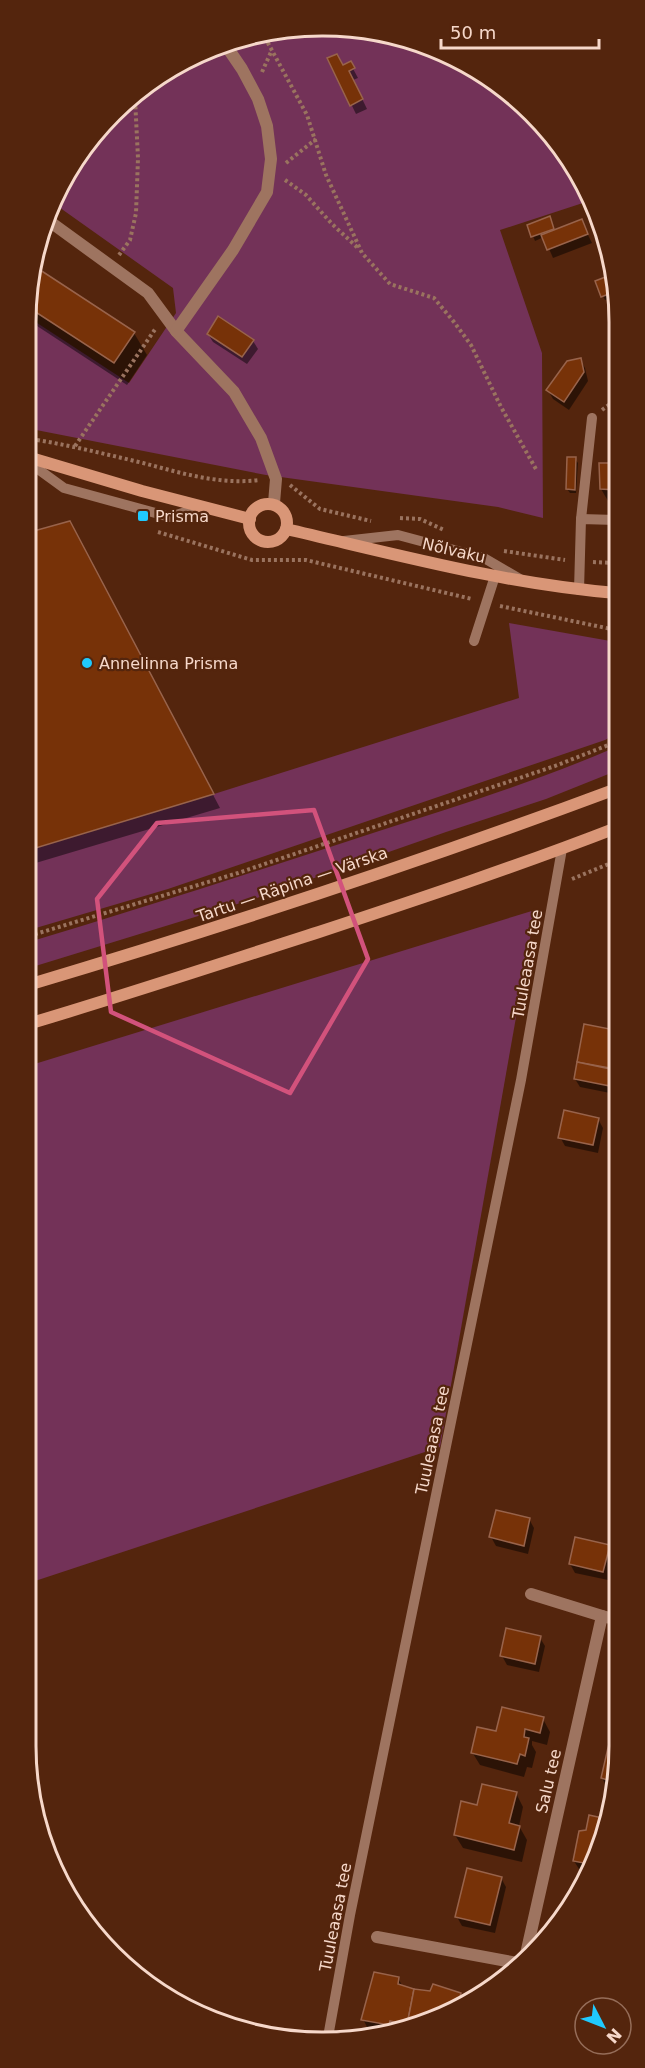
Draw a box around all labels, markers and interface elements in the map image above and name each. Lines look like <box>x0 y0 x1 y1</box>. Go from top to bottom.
scale bar <box>441 12 598 50</box>
text: 50 m <box>450 22 496 43</box>
place label: Prisma <box>155 507 209 526</box>
marker: Prisma <box>136 509 150 523</box>
street label: Nõlvaku <box>420 534 487 567</box>
place label: Annelinna Prisma <box>99 654 238 673</box>
marker: Annelinna Prisma <box>80 656 94 670</box>
street label: Tartu — Räpina — Värska <box>193 843 390 926</box>
street label: Tuuleaasa tee <box>508 908 546 1021</box>
street label: Tuuleaasa tee <box>411 1384 453 1497</box>
street label: Salu tee <box>532 1747 565 1815</box>
street label: Tuuleaasa tee <box>315 1861 355 1974</box>
north arrow <box>573 1996 633 2056</box>
text: N <box>602 2024 625 2047</box>

